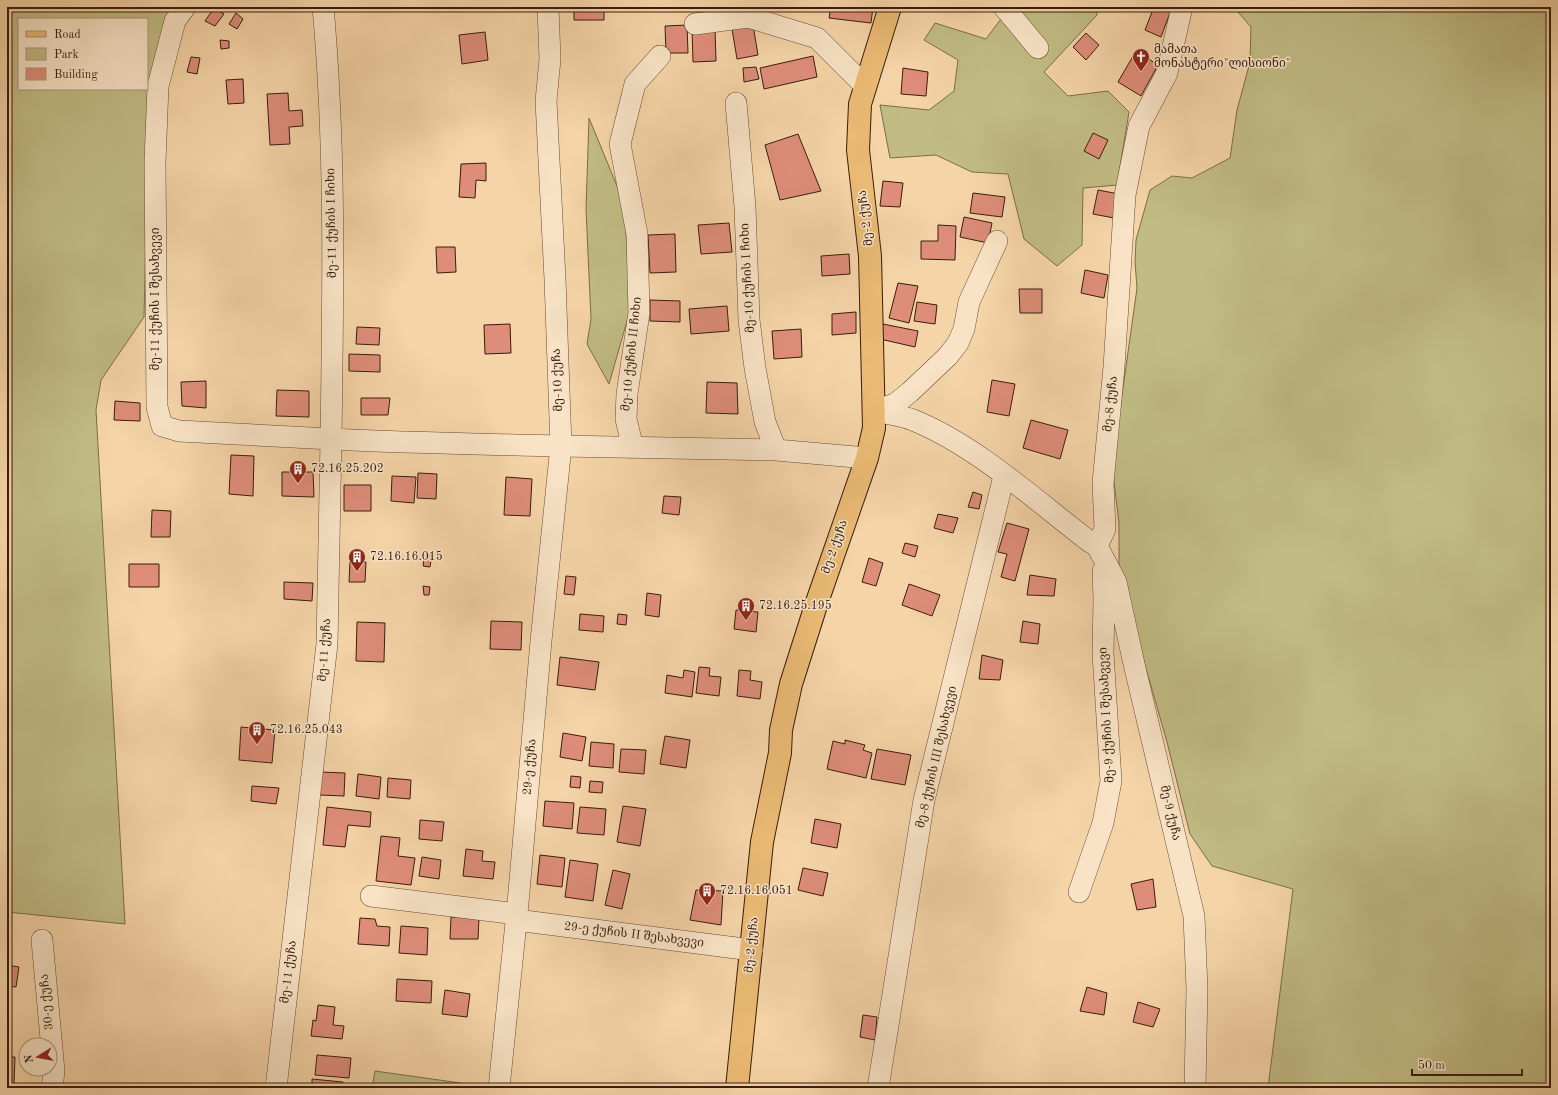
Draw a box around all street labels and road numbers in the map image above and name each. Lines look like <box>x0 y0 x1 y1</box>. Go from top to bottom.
street label: მე-11 ქუჩის I ჩიხი <box>324 168 339 278</box>
street label: მე-2 ქუჩა <box>856 189 875 247</box>
street label: მე-10 ქუჩის I ჩიხი <box>738 223 757 333</box>
street label: მე-11 ქუჩის I შესახვევი <box>149 227 162 371</box>
street label: მე-10 ქუჩის II ჩიხი <box>619 296 644 412</box>
street label: მე-10 ქუჩა <box>550 348 565 412</box>
street label: მე-8 ქუჩა <box>1101 375 1120 433</box>
street label: მე-2 ქუჩა <box>819 518 850 576</box>
street label: მე-11 ქუჩა <box>316 618 333 682</box>
street label: მე-9 ქუჩის I შესახვევი <box>1096 647 1117 783</box>
street label: მე-8 ქუჩის III შესახვევი <box>914 684 959 829</box>
street label: 29-ე ქუჩა <box>521 738 538 796</box>
street label: მე-9 ქუჩა <box>1158 784 1183 842</box>
street label: მე-2 ქუჩა <box>743 916 760 974</box>
street label: 29-ე ქუჩის II შესახვევი <box>563 919 705 950</box>
street label: მე-11 ქუჩა <box>278 940 299 1004</box>
street label: 30-ე ქუჩა <box>38 973 55 1031</box>

